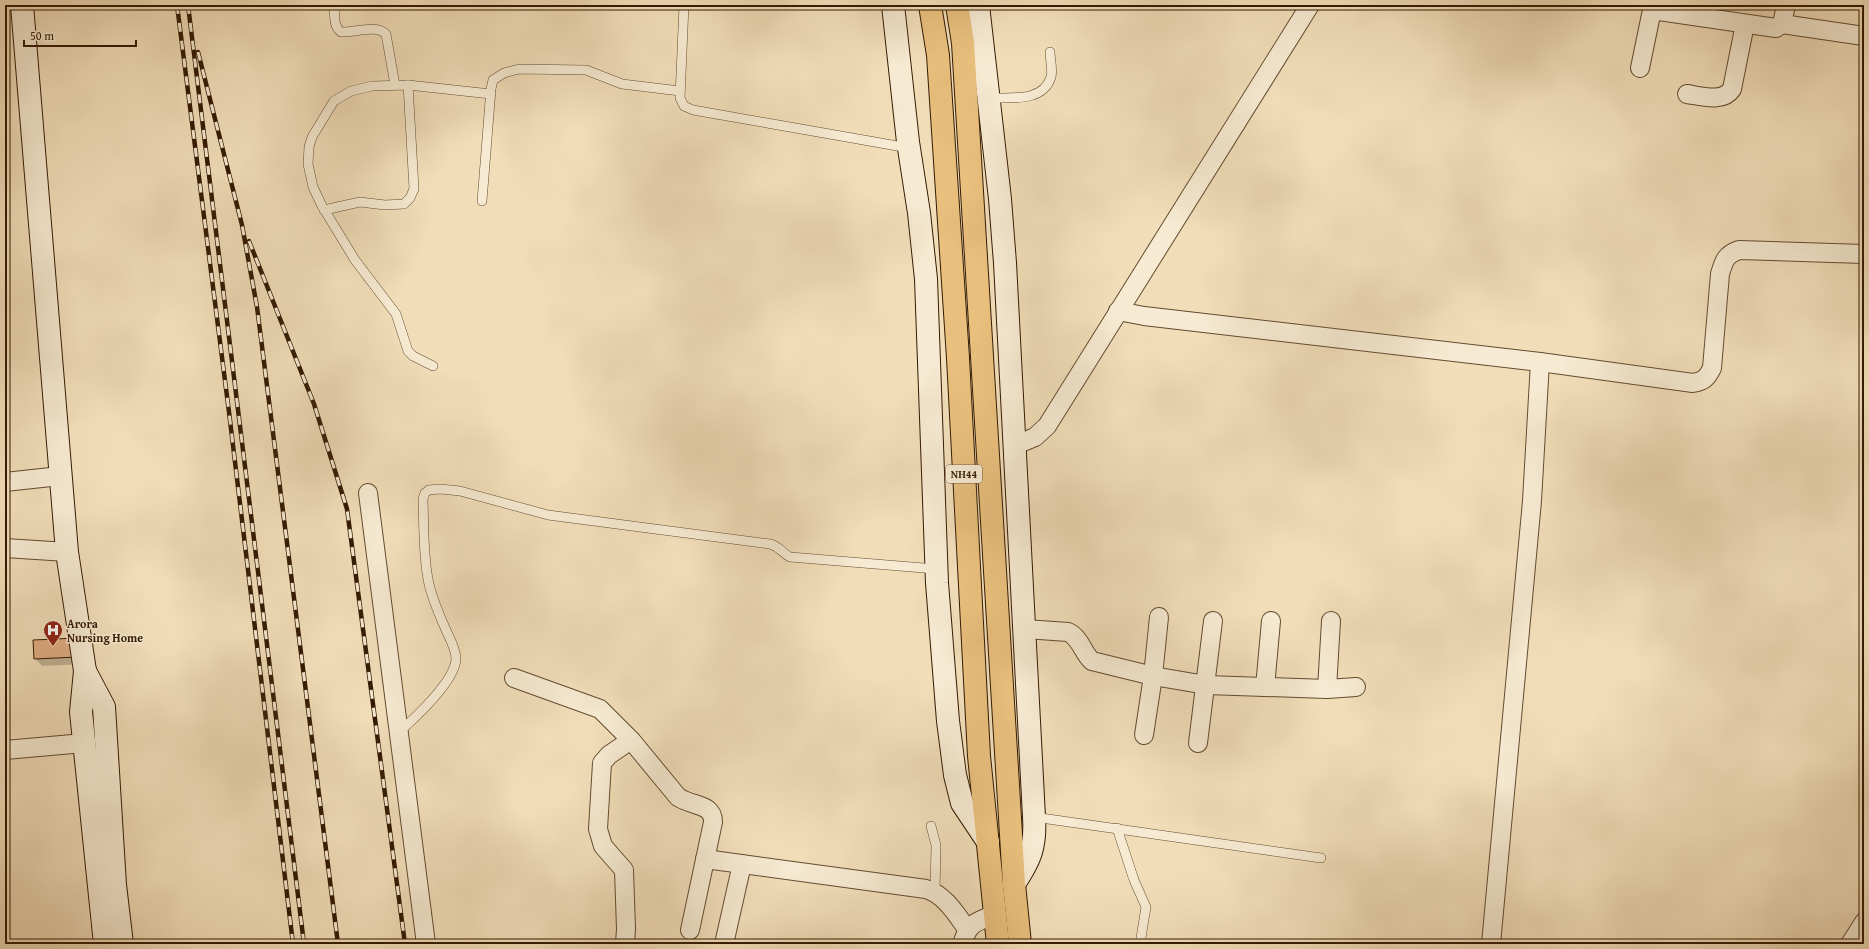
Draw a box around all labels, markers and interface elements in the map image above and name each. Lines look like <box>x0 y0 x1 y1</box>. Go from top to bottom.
scale bar <box>24 22 136 48</box>
text: 50 m <box>30 27 54 44</box>
road number: NH44 <box>946 465 982 483</box>
place label: Arora Nursing Home <box>67 615 143 646</box>
hospital icon: Arora Nursing Home <box>42 619 64 647</box>

